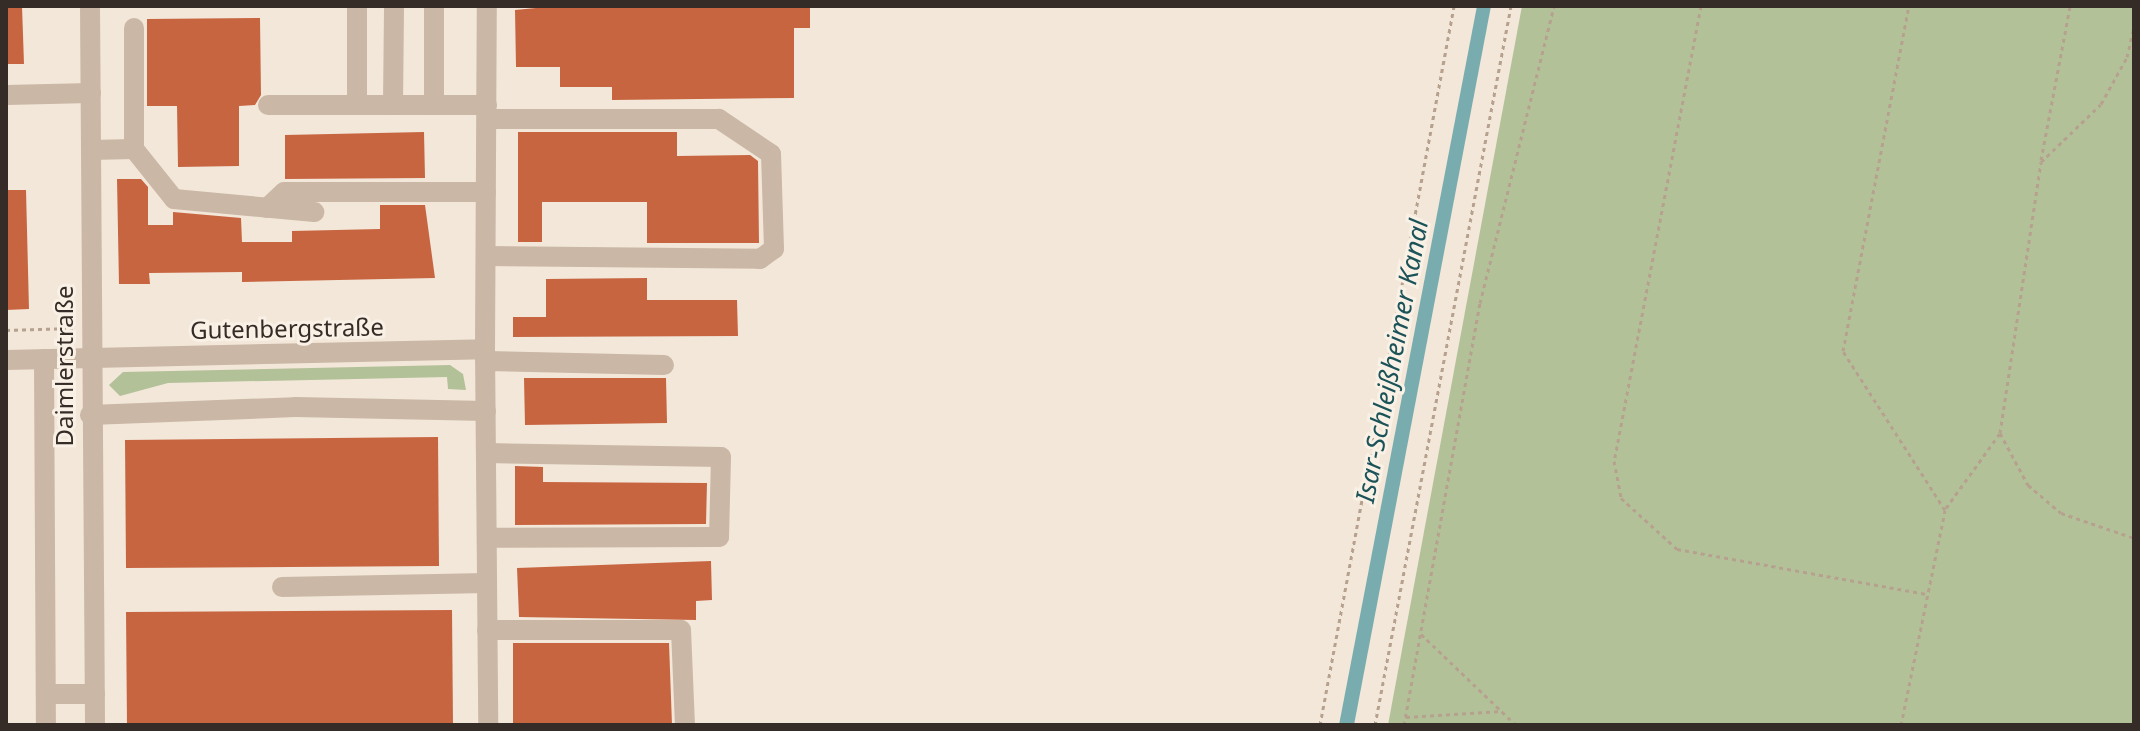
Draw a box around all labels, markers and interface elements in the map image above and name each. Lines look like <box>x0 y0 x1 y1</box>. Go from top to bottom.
water label: Isar-Schleißheimer Kanal <box>1349 217 1435 505</box>
street label: Daimlerstraße <box>50 286 78 446</box>
street label: Gutenbergstraße <box>190 312 384 344</box>

